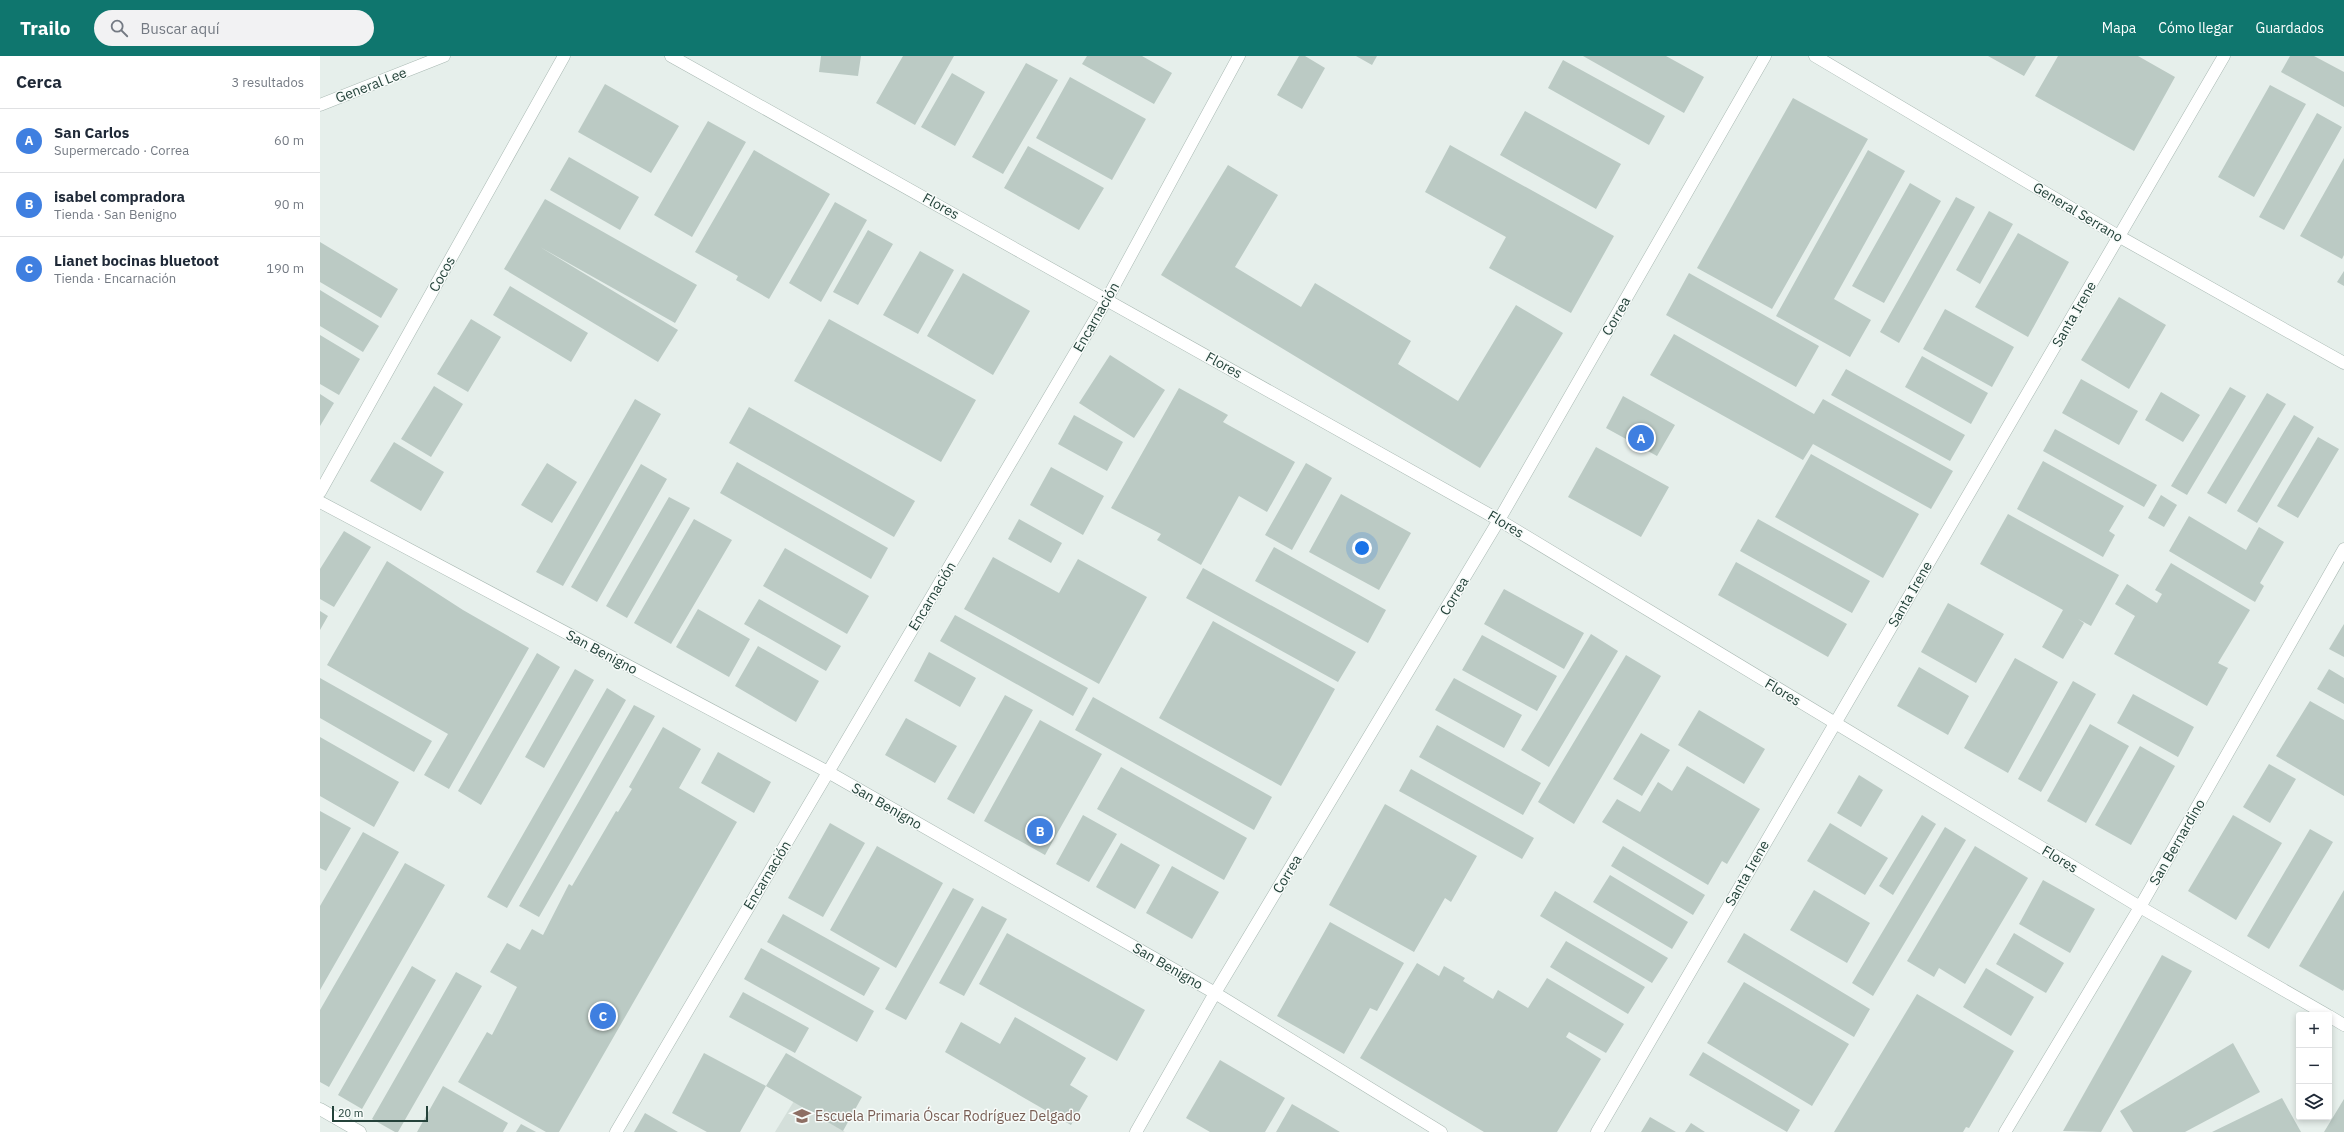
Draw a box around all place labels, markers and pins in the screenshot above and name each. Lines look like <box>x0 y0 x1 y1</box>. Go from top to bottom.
pin: A <box>1628 423 1654 453</box>
pin: B <box>1027 816 1053 846</box>
pin: C <box>590 1001 616 1031</box>
school or university icon: Escuela Primaria Óscar Rodríguez Delgado <box>792 1106 812 1126</box>
place label: Escuela Primaria Óscar Rodríguez Delgado <box>815 1106 1081 1125</box>

